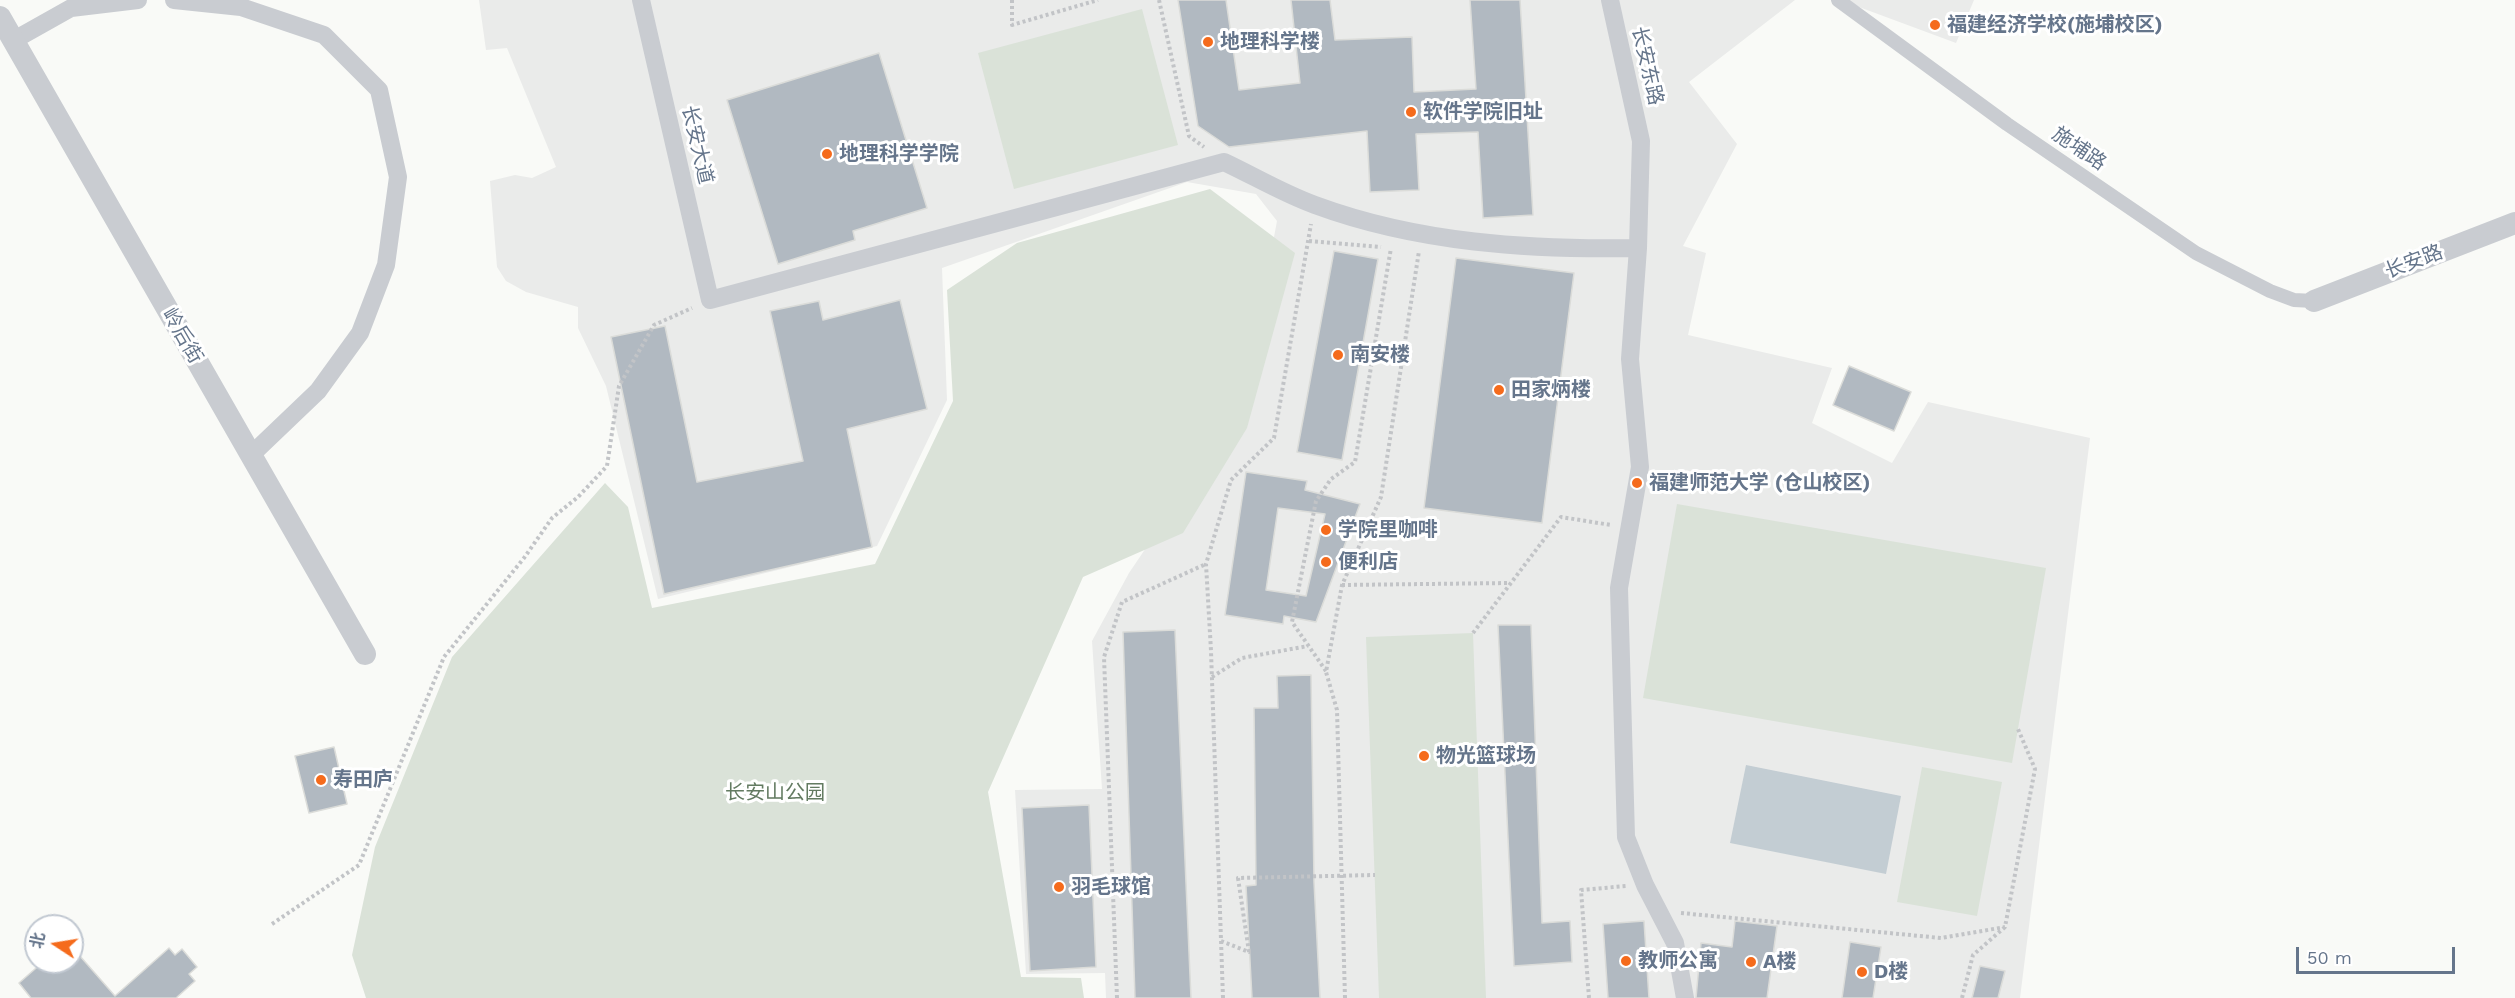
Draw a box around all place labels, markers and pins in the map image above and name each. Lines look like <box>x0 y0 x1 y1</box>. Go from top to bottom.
place label: 福建经济学校(施埔校区) <box>1947 13 2163 37</box>
marker: 福建经济学校(施埔校区) <box>1928 18 1942 32</box>
place label: 地理科学楼 <box>1220 30 1320 54</box>
marker: 地理科学楼 <box>1201 35 1215 49</box>
place label: 软件学院旧址 <box>1423 100 1543 124</box>
marker: 软件学院旧址 <box>1404 105 1418 119</box>
place label: 地理科学学院 <box>839 142 959 166</box>
marker: 地理科学学院 <box>820 147 834 161</box>
place label: 南安楼 <box>1350 343 1410 367</box>
marker: 南安楼 <box>1331 348 1345 362</box>
place label: 田家炳楼 <box>1511 378 1591 402</box>
marker: 田家炳楼 <box>1492 383 1506 397</box>
place label: 福建师范大学 (仓山校区) <box>1649 471 1870 495</box>
marker: 福建师范大学 (仓山校区) <box>1630 476 1644 490</box>
place label: 学院里咖啡 <box>1338 518 1438 542</box>
marker: 学院里咖啡 <box>1319 523 1333 537</box>
place label: 便利店 <box>1338 550 1398 574</box>
marker: 便利店 <box>1319 555 1333 569</box>
place label: 物光篮球场 <box>1436 744 1536 768</box>
marker: 物光篮球场 <box>1417 749 1431 763</box>
place label: 寿田庐 <box>333 768 393 792</box>
marker: 寿田庐 <box>314 773 328 787</box>
place label: 羽毛球馆 <box>1071 875 1151 899</box>
marker: 羽毛球馆 <box>1052 880 1066 894</box>
place label: 教师公寓 <box>1638 949 1718 973</box>
place label: A楼 <box>1763 950 1797 974</box>
marker: 教师公寓 <box>1619 954 1633 968</box>
marker: A楼 <box>1744 955 1758 969</box>
place label: D楼 <box>1874 960 1908 984</box>
marker: D楼 <box>1855 965 1869 979</box>

